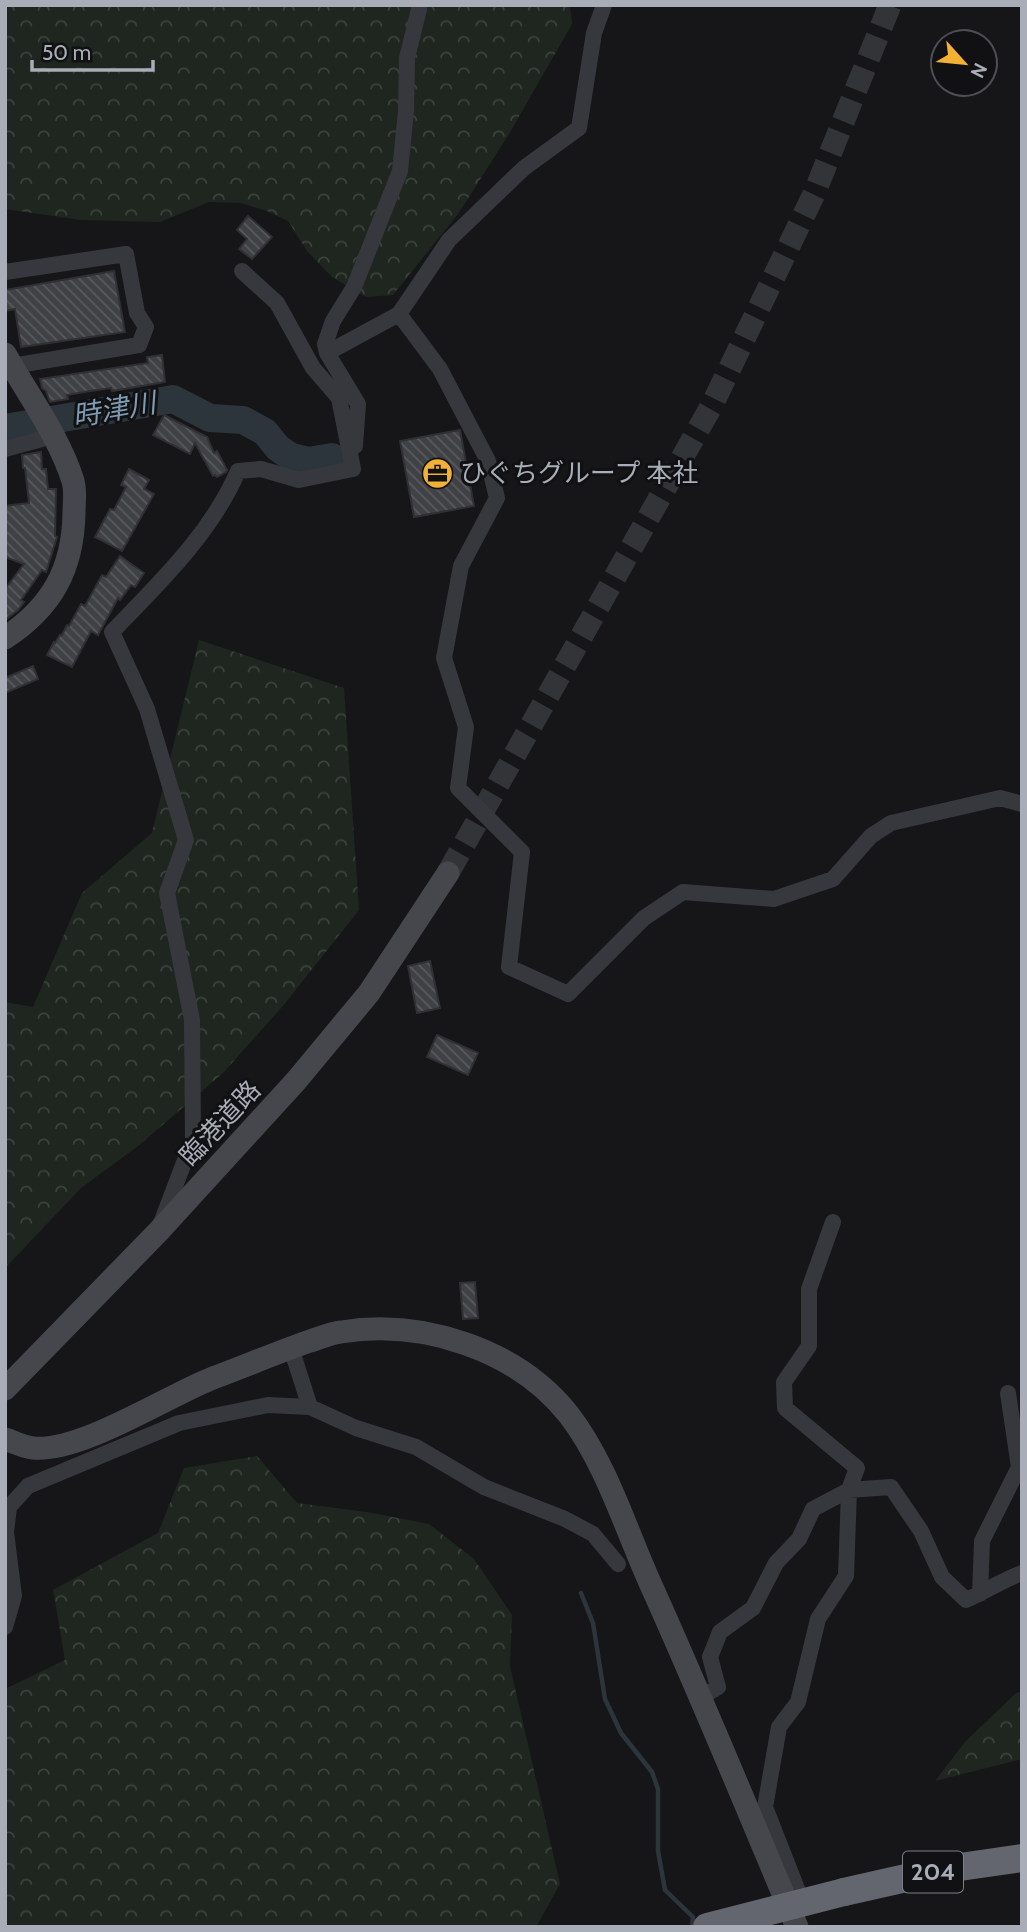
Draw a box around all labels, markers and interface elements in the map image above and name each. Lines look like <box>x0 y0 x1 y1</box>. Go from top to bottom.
scale bar <box>32 28 152 72</box>
north arrow <box>929 28 999 98</box>
text: 50 m <box>42 40 91 65</box>
text: N <box>965 59 992 82</box>
water label: 時津川 <box>70 384 161 433</box>
office icon: ひぐちグループ 本社 <box>420 456 454 490</box>
place label: ひぐちグループ 本社 <box>460 457 698 489</box>
street label: 臨港道路 <box>173 1074 267 1172</box>
road number: 204 <box>903 1852 963 1893</box>

